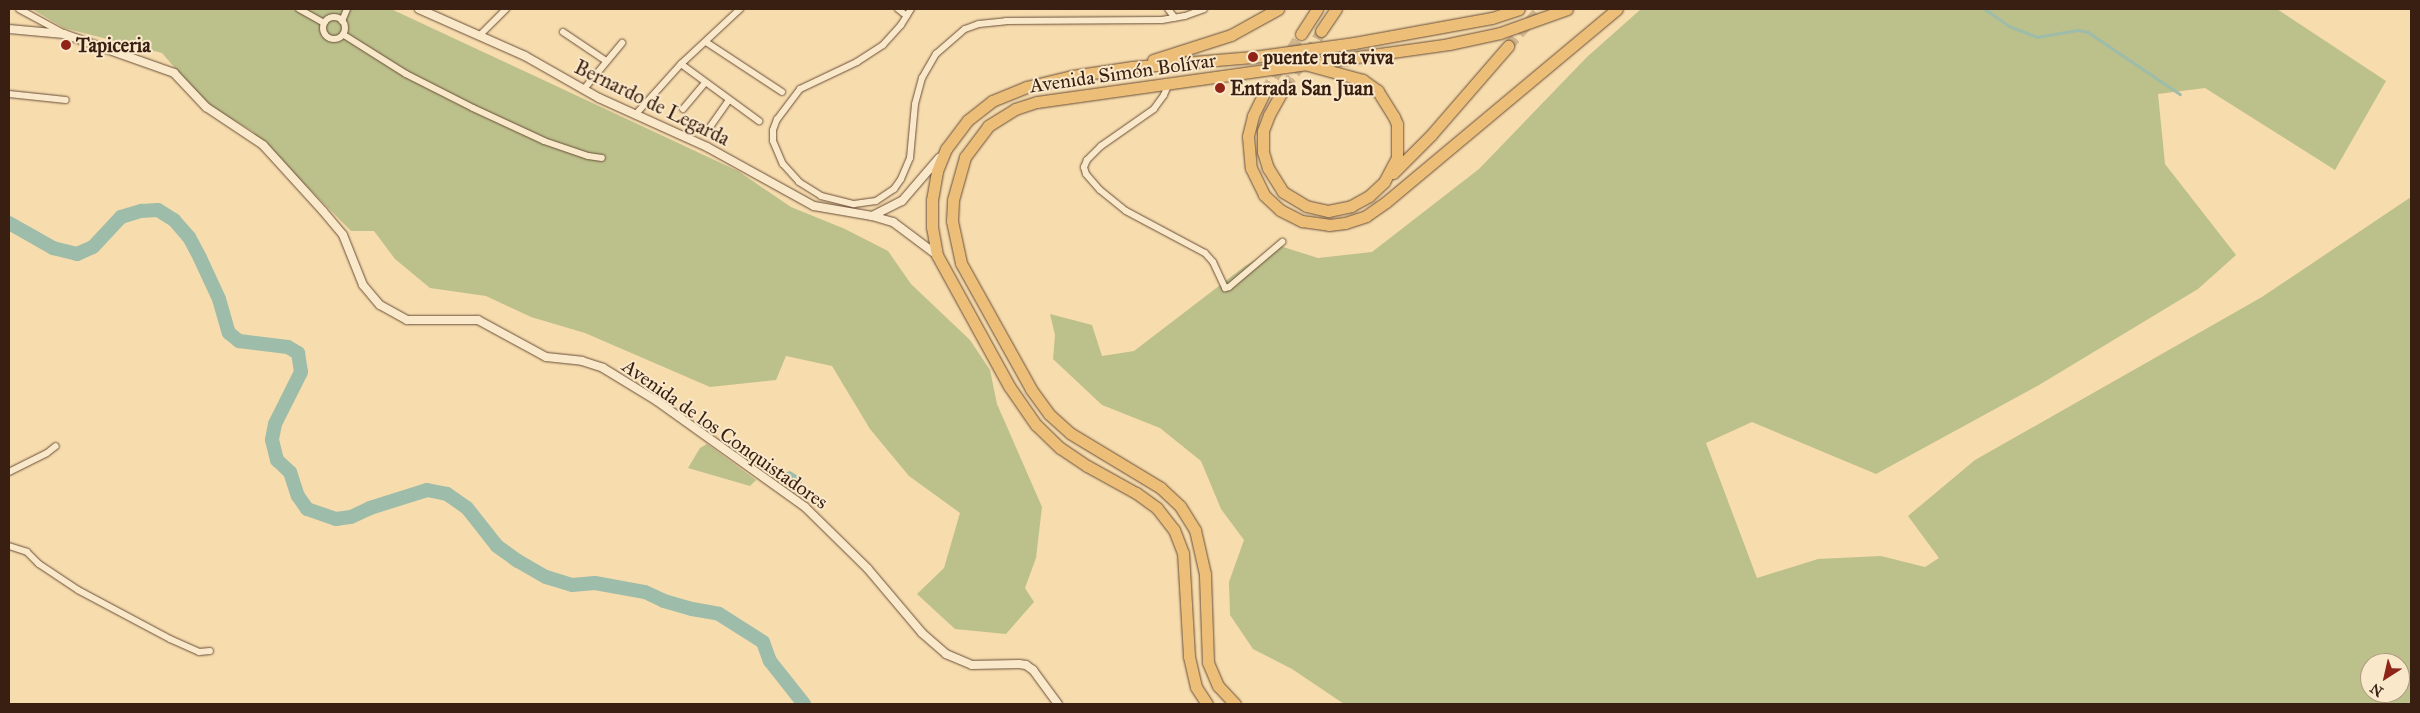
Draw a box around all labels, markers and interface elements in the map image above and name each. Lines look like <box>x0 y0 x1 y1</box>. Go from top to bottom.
place label: Tapiceria <box>76 33 151 57</box>
marker: Tapiceria <box>60 39 72 51</box>
place label: puente ruta viva <box>1263 45 1393 69</box>
street label: Avenida Simón Bolívar <box>1028 48 1218 98</box>
marker: puente ruta viva <box>1247 51 1259 63</box>
street label: Bernardo de Legarda <box>570 55 734 151</box>
place label: Entrada San Juan <box>1230 76 1374 100</box>
marker: Entrada San Juan <box>1214 82 1226 94</box>
street label: Avenida de los Conquistadores <box>618 354 832 514</box>
north arrow <box>2360 653 2410 703</box>
text: N <box>2367 680 2386 700</box>

